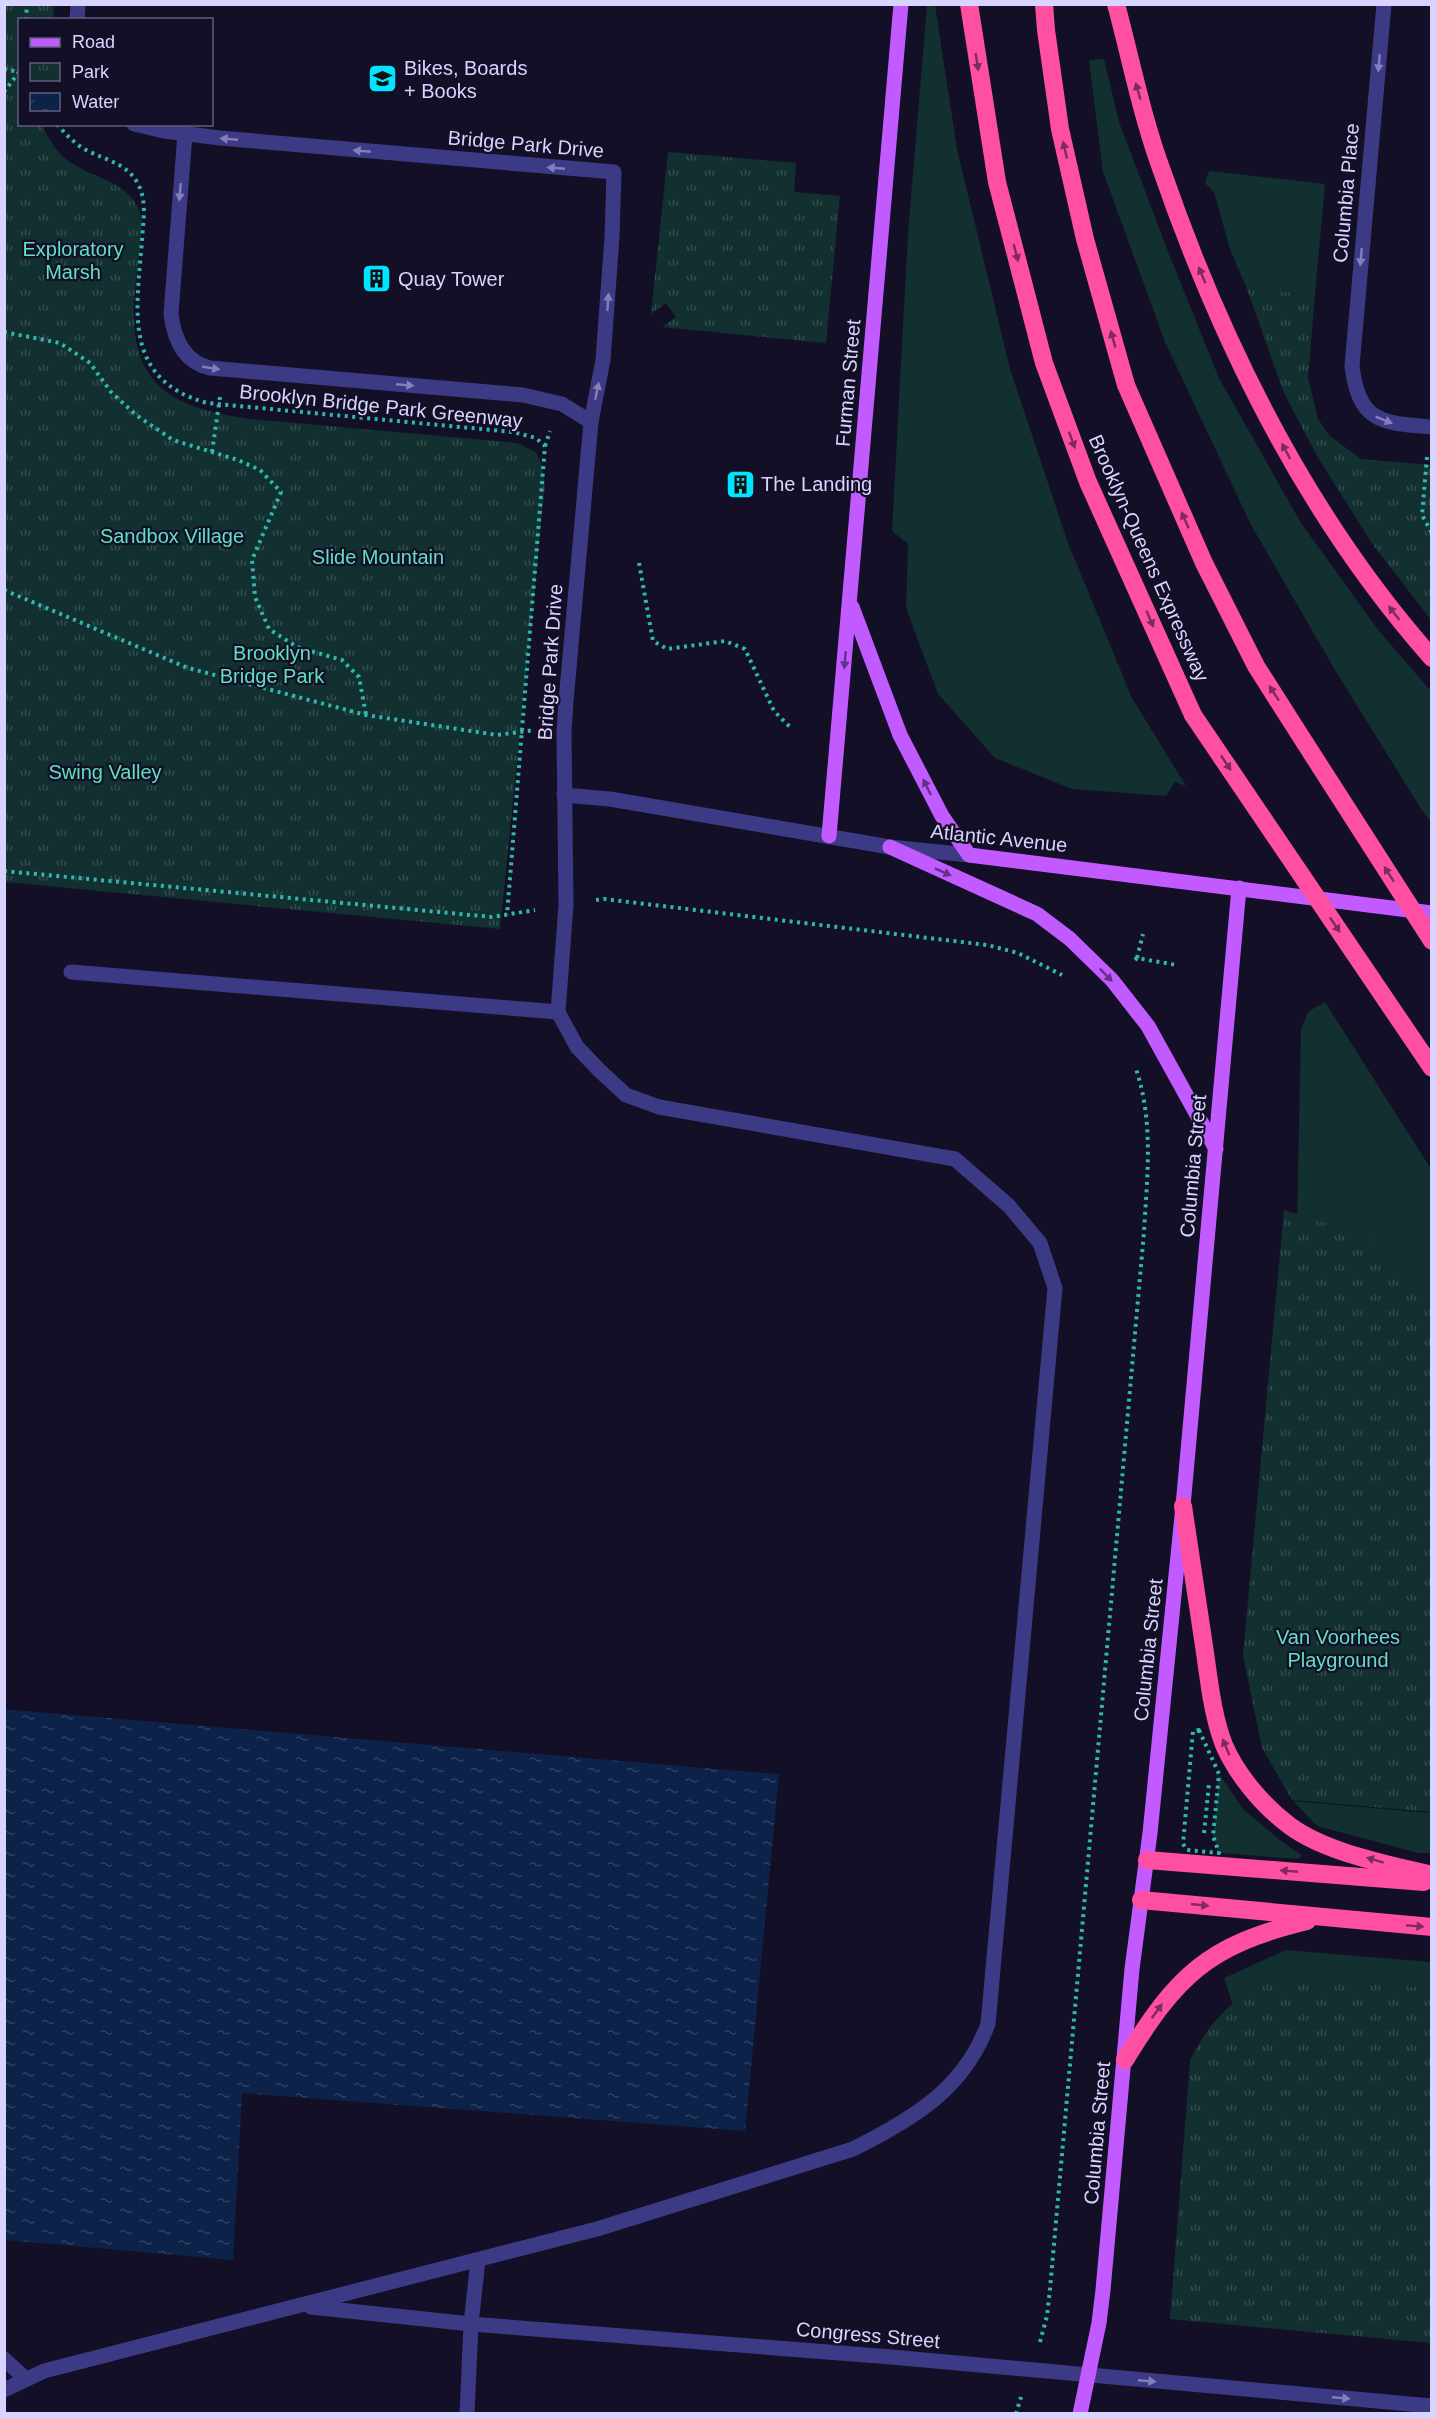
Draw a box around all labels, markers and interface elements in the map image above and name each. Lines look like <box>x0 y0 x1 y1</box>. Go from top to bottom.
legend <box>18 18 213 126</box>
text: Road <box>72 32 115 52</box>
one-way arrow <box>973 53 982 72</box>
one-way arrow <box>1374 53 1384 72</box>
place label: Bikes, Boards + Books <box>404 57 527 102</box>
text: Park <box>72 62 110 82</box>
school or university icon: Bikes, Boards + Books <box>367 63 399 95</box>
one-way arrow <box>1133 82 1143 100</box>
text: Water <box>72 92 119 112</box>
street label: Columbia Place <box>1329 122 1363 264</box>
street label: Bridge Park Drive <box>447 126 605 162</box>
one-way arrow <box>220 134 239 144</box>
one-way arrow <box>1060 140 1069 159</box>
one-way arrow <box>352 146 371 156</box>
one-way arrow <box>546 163 565 173</box>
one-way arrow <box>175 183 185 202</box>
park label: Exploratory Marsh <box>22 238 124 283</box>
one-way arrow <box>1011 244 1021 263</box>
one-way arrow <box>1356 247 1366 266</box>
building icon: Quay Tower <box>361 263 393 295</box>
one-way arrow <box>1197 266 1207 284</box>
place label: Quay Tower <box>398 268 505 290</box>
one-way arrow <box>603 293 612 312</box>
street label: Furman Street <box>831 318 865 448</box>
one-way arrow <box>1108 330 1117 348</box>
one-way arrow <box>201 363 220 372</box>
street label: Brooklyn Bridge Park Greenway <box>238 380 524 432</box>
one-way arrow <box>395 380 414 390</box>
one-way arrow <box>593 381 602 400</box>
one-way arrow <box>1376 415 1394 425</box>
one-way arrow <box>1068 431 1078 449</box>
street label: Brooklyn-Queens Expressway <box>1084 431 1214 685</box>
one-way arrow <box>1281 443 1291 460</box>
building icon: The Landing <box>724 468 756 500</box>
place label: The Landing <box>761 473 872 495</box>
one-way arrow <box>1180 511 1189 529</box>
park label: Sandbox Village <box>100 525 244 547</box>
park label: Slide Mountain <box>312 546 444 568</box>
street label: Bridge Park Drive <box>534 583 566 741</box>
one-way arrow <box>1388 605 1401 621</box>
one-way arrow <box>1145 610 1154 627</box>
park label: Brooklyn Bridge Park <box>220 642 325 687</box>
one-way arrow <box>840 650 850 669</box>
one-way arrow <box>1268 685 1279 702</box>
one-way arrow <box>1220 755 1232 771</box>
park label: Swing Valley <box>48 761 162 783</box>
one-way arrow <box>922 779 931 796</box>
street label: Atlantic Avenue <box>929 820 1069 856</box>
one-way arrow <box>1383 866 1394 882</box>
one-way arrow <box>935 867 952 876</box>
one-way arrow <box>1329 917 1340 933</box>
one-way arrow <box>1099 967 1113 981</box>
street label: Columbia Street <box>1176 1093 1210 1238</box>
street label: Columbia Street <box>1130 1577 1166 1722</box>
park label: Van Voorhees Playground <box>1276 1626 1400 1671</box>
one-way arrow <box>1221 1738 1230 1756</box>
one-way arrow <box>1366 1855 1384 1865</box>
one-way arrow <box>1280 1866 1299 1876</box>
one-way arrow <box>1190 1900 1209 1910</box>
one-way arrow <box>1405 1921 1424 1931</box>
one-way arrow <box>1151 2004 1163 2019</box>
street label: Columbia Street <box>1080 2060 1114 2205</box>
street label: Congress Street <box>795 2318 941 2352</box>
one-way arrow <box>1138 2376 1157 2386</box>
one-way arrow <box>1332 2393 1351 2403</box>

